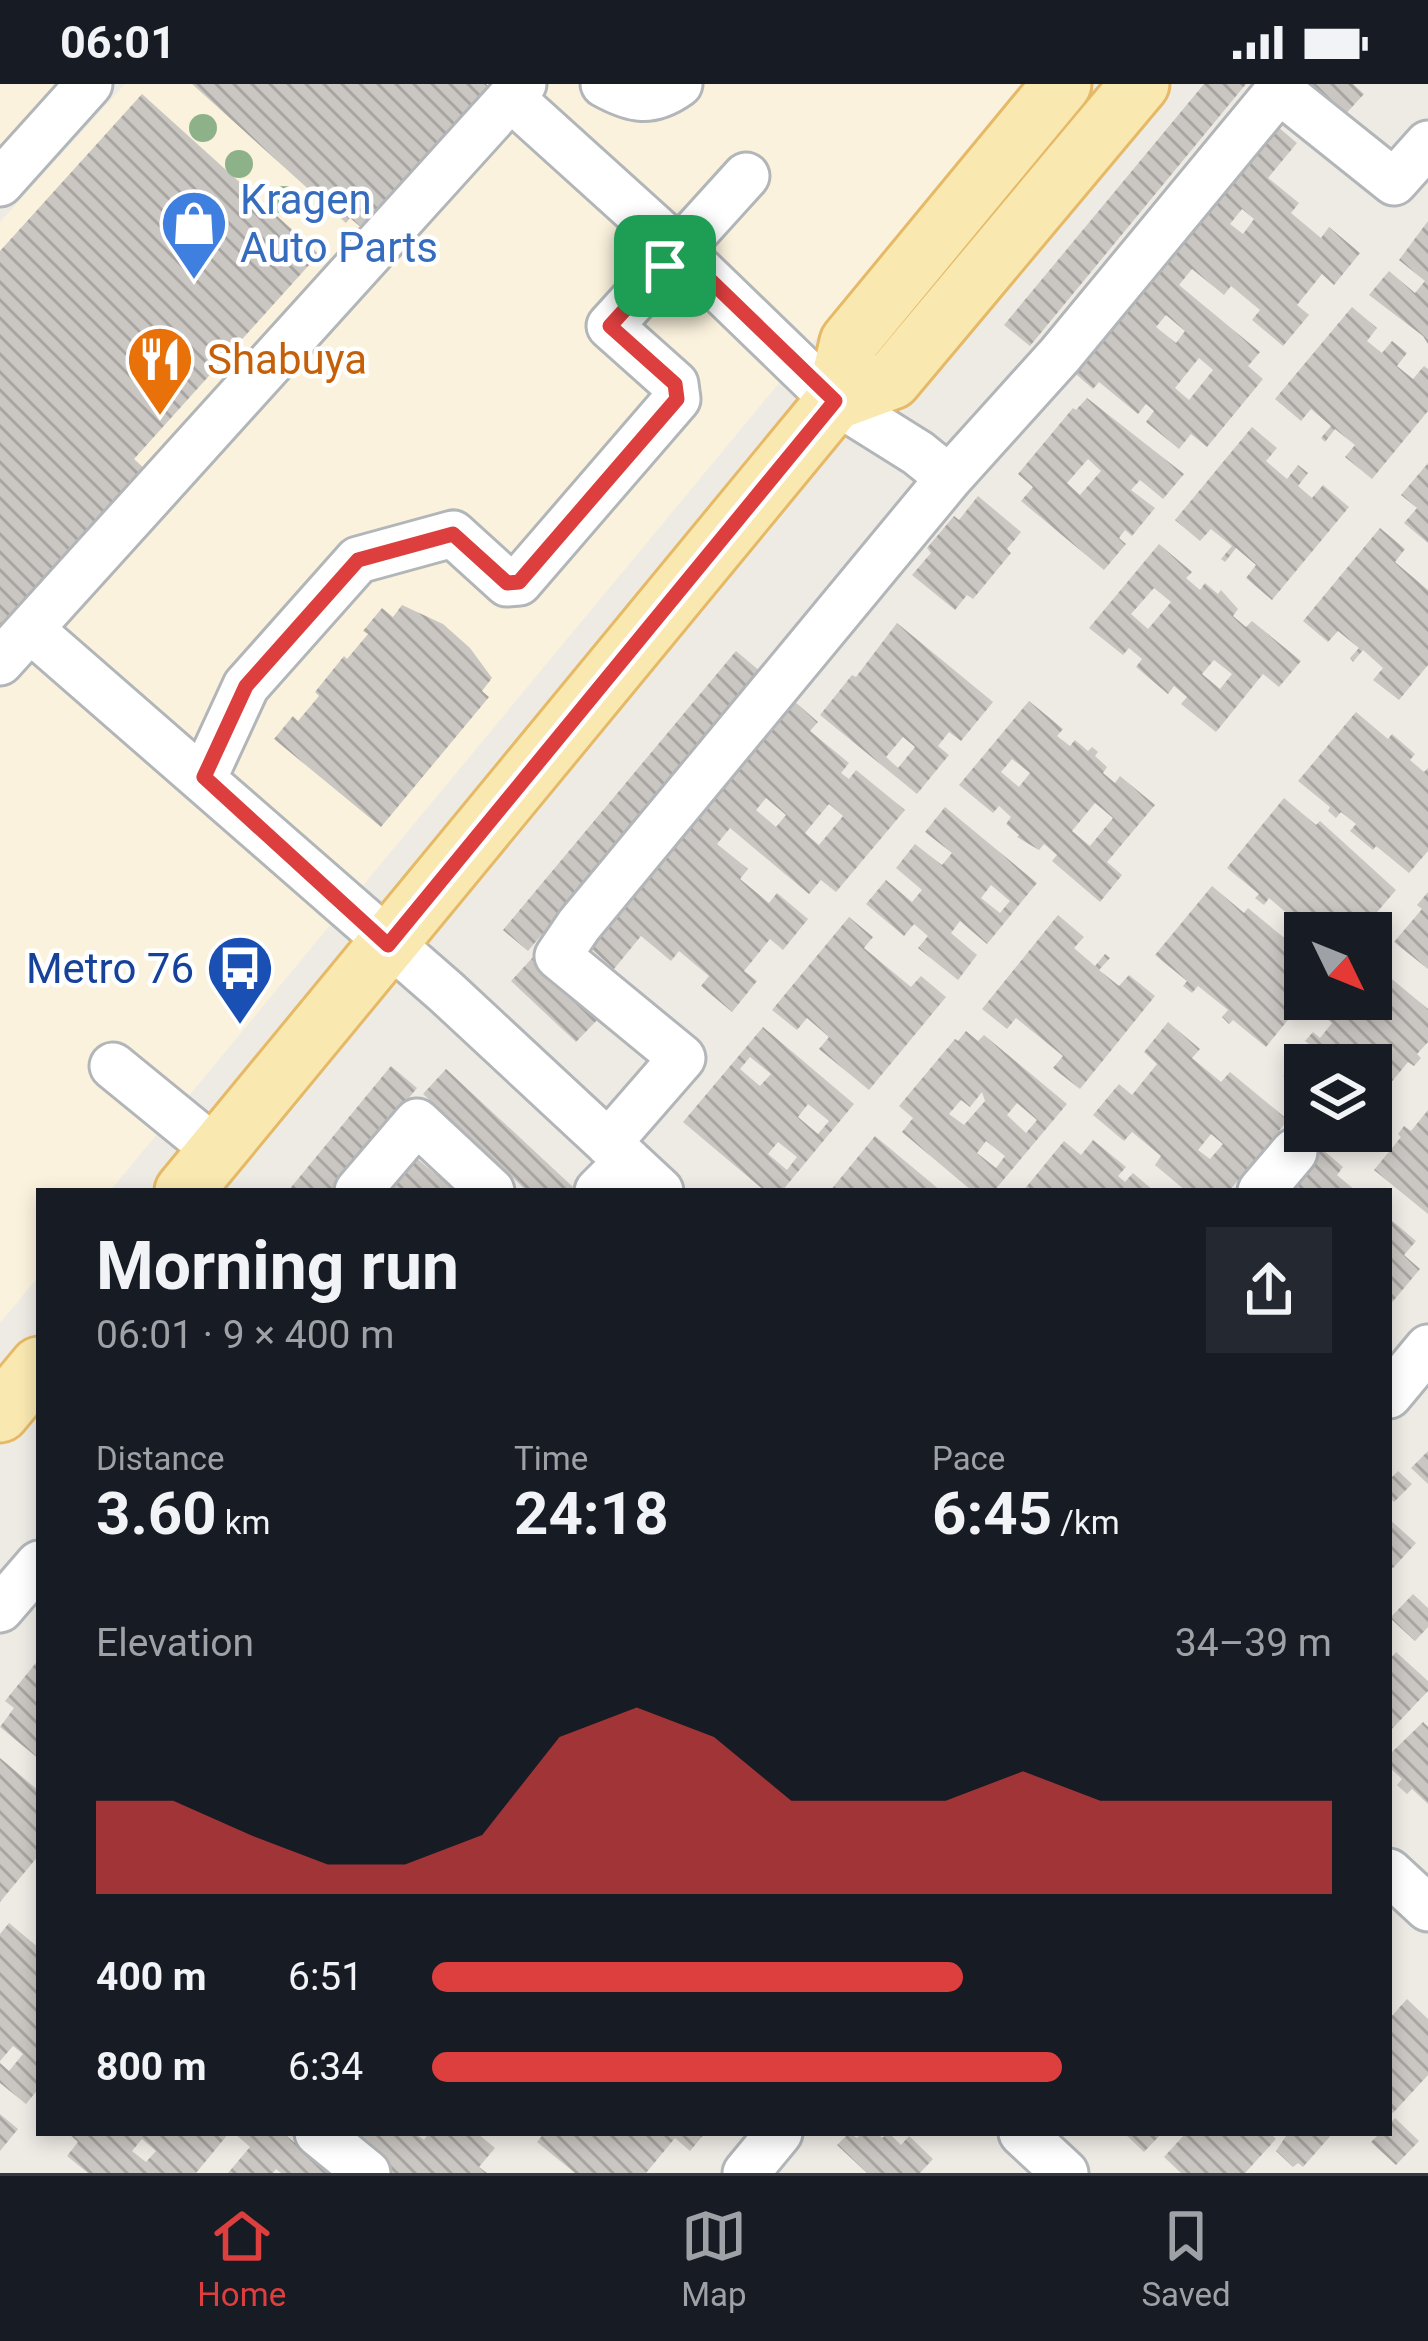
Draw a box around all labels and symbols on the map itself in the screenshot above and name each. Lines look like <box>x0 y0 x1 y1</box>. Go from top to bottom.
place label: Kragen Auto Parts <box>240 175 438 272</box>
shop icon: Kragen Auto Parts <box>159 188 229 282</box>
pin <box>614 215 716 317</box>
restaurant icon: Shabuya <box>125 324 195 418</box>
place label: Shabuya <box>207 335 367 384</box>
north arrow <box>1284 912 1392 1020</box>
bus stop icon: Metro 76 <box>205 933 275 1027</box>
place label: Metro 76 <box>26 944 194 993</box>

